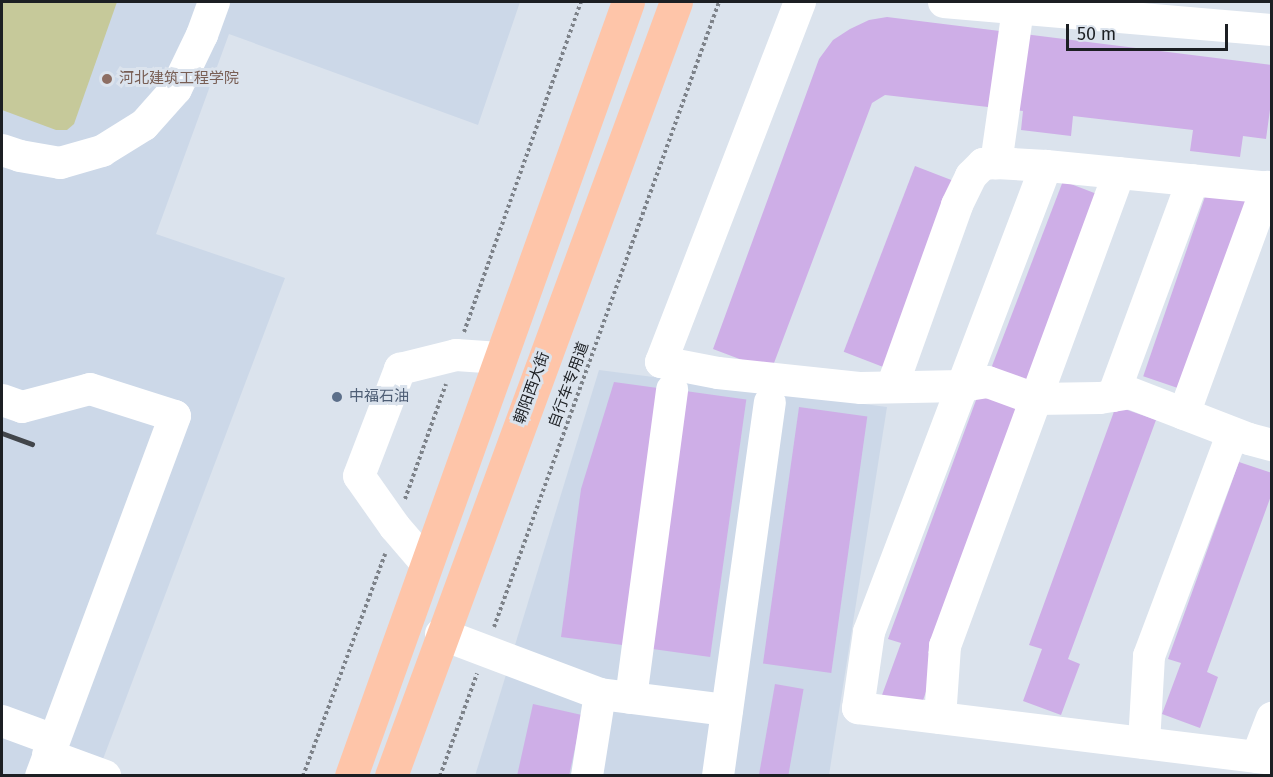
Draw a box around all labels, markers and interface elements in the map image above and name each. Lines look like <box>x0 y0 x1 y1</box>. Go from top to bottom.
scale bar <box>1069 12 1231 50</box>
text: 50 m <box>1077 23 1116 45</box>
place label: 河北建筑工程学院 <box>119 70 239 88</box>
marker: 河北建筑工程学院 <box>100 72 114 86</box>
street label: 自行车专用道 <box>545 340 593 430</box>
street label: 朝阳西大街 <box>511 350 553 426</box>
place label: 中福石油 <box>349 388 409 406</box>
marker: 中福石油 <box>330 390 344 404</box>

